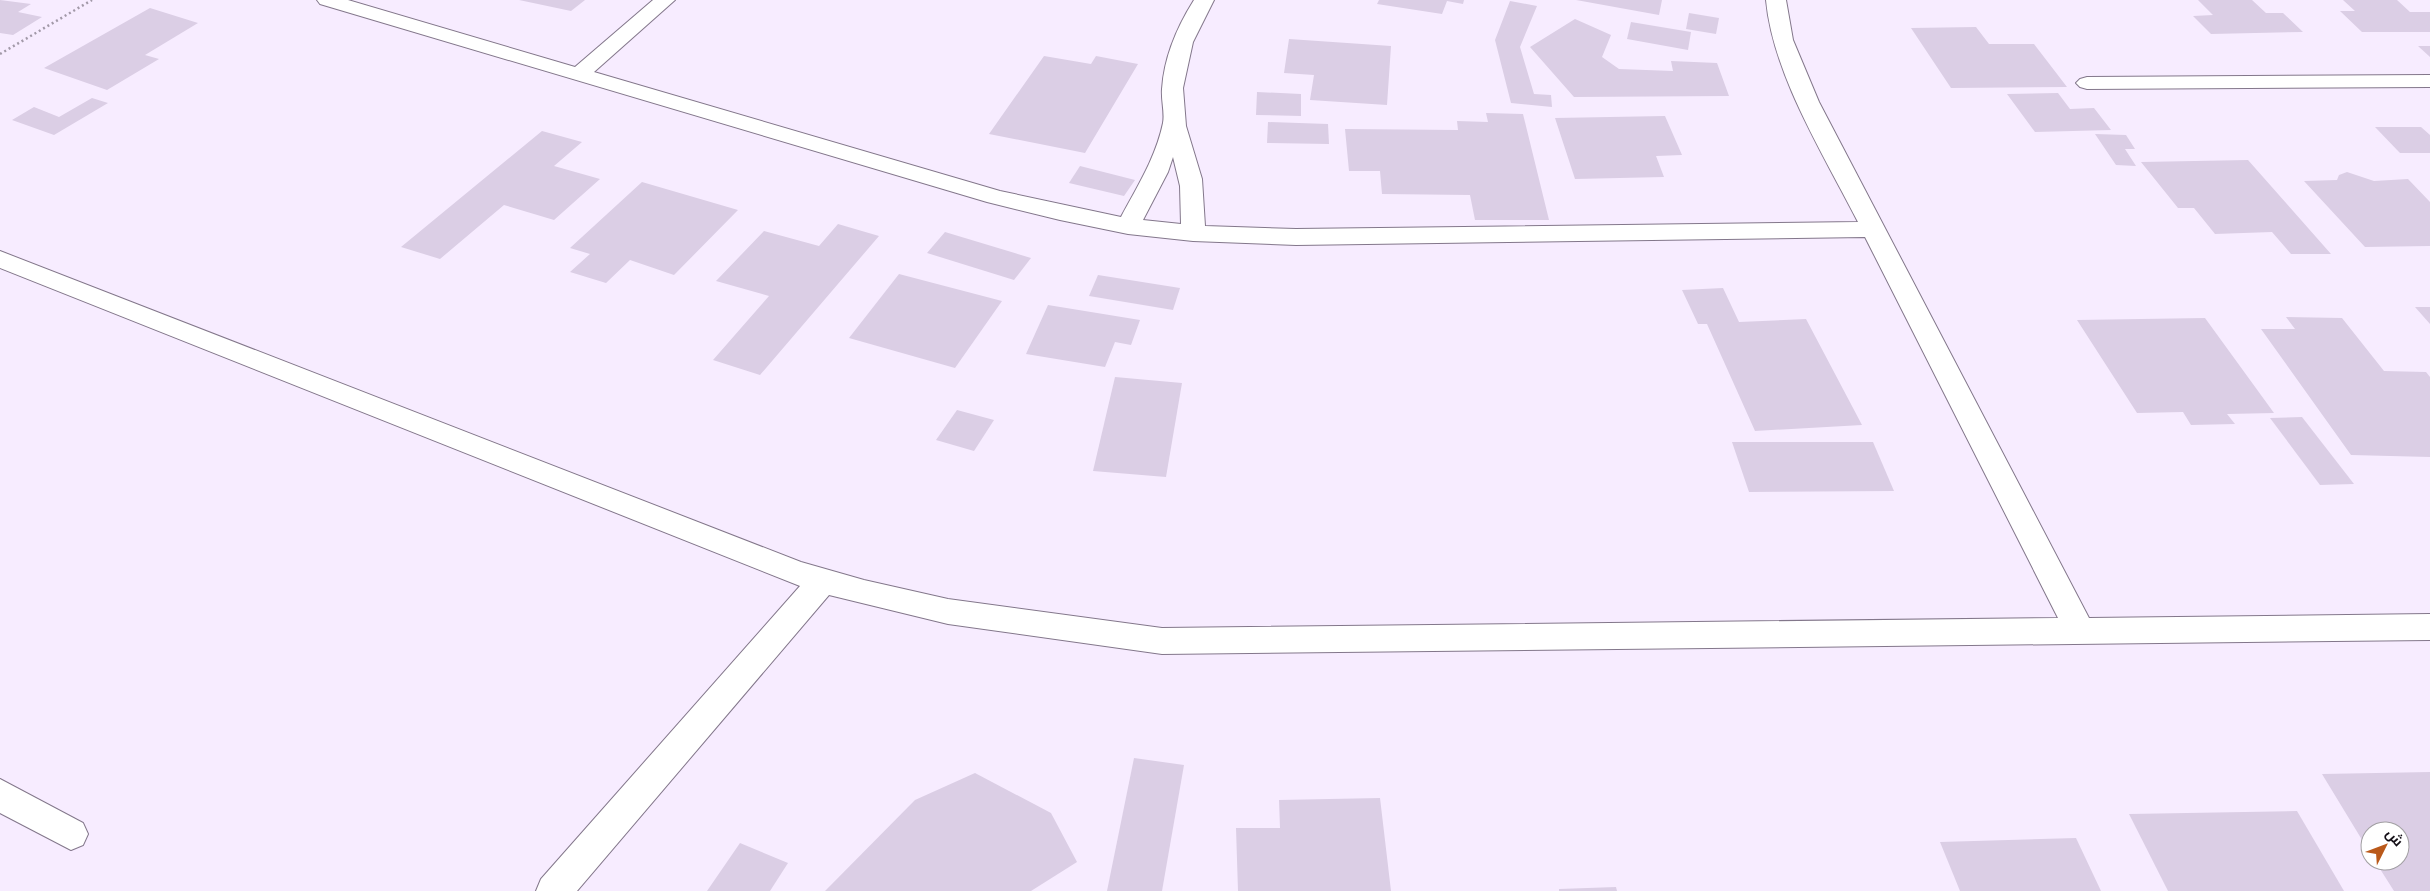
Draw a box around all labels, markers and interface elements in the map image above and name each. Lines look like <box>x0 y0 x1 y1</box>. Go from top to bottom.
north arrow <box>2360 821 2410 871</box>
text: ش <box>2382 825 2407 850</box>

